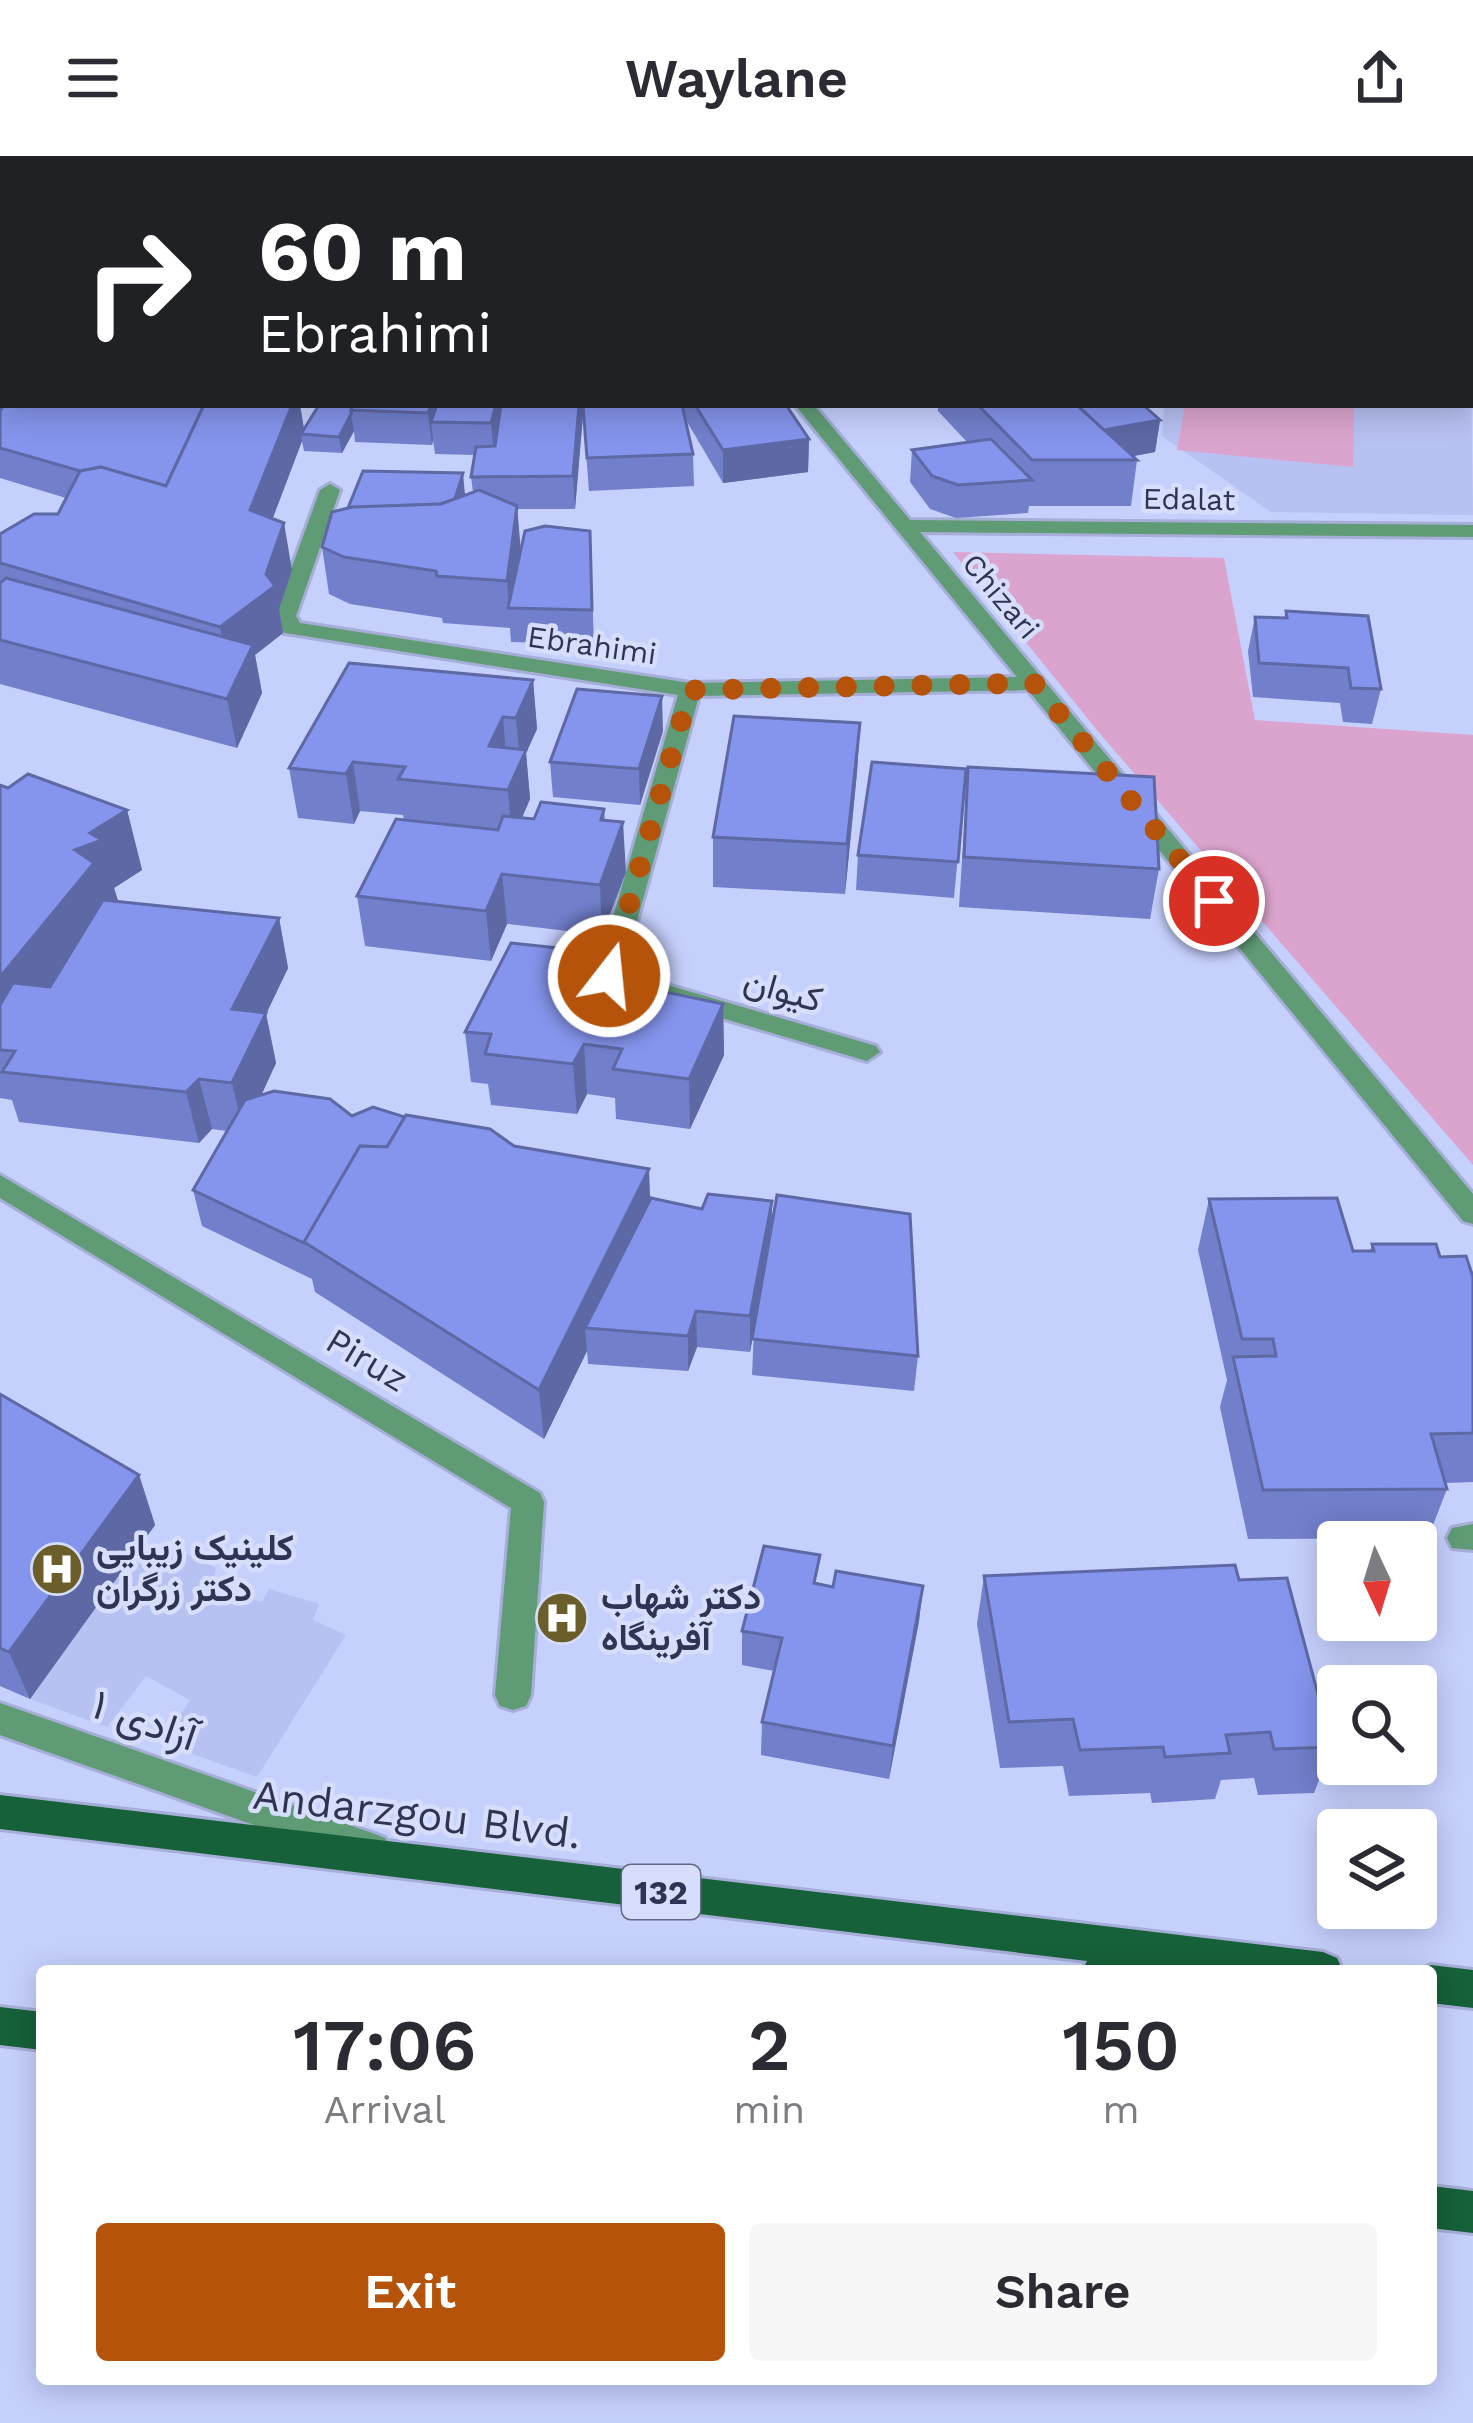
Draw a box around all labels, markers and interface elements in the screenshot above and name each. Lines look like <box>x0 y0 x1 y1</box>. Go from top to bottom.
icon: menu <box>60 45 126 111</box>
icon: share <box>1347 45 1413 111</box>
text: Waylane <box>625 47 848 110</box>
text: 60 m <box>258 202 467 300</box>
icon: right <box>60 204 216 360</box>
text: Ebrahimi <box>258 302 492 365</box>
street label: Edalat <box>1142 481 1236 517</box>
street label: Chizari <box>955 546 1047 646</box>
street label: Ebrahimi <box>525 619 659 671</box>
pin <box>1163 850 1265 952</box>
icon: arrive <box>1181 868 1247 934</box>
position arrow <box>546 913 672 1039</box>
street label: کیوان <box>739 959 827 1022</box>
street label: Piruz <box>319 1319 415 1401</box>
north arrow <box>1317 1521 1437 1641</box>
map controls <box>1317 1521 1437 1929</box>
place label: کلینیک زیبایی دکتر زرگران <box>96 1527 294 1611</box>
hospital icon: کلینیک زیبایی دکتر زرگران <box>29 1541 85 1597</box>
place label: دکتر شهاب آفرینگاه <box>601 1576 761 1660</box>
hospital icon: دکتر شهاب آفرینگاه <box>534 1590 590 1646</box>
button: search <box>1317 1665 1437 1785</box>
street label: آزادی ۱ <box>86 1679 207 1764</box>
street label: Andarzgou Blvd. <box>250 1770 584 1858</box>
button: layers <box>1317 1809 1437 1929</box>
road number: 132 <box>622 1865 700 1919</box>
text: 17:06 <box>293 2003 476 2087</box>
text: 2 <box>748 2003 791 2087</box>
text: 150 <box>1062 2003 1180 2087</box>
text: Arrival <box>324 2087 446 2132</box>
text: min <box>733 2087 805 2132</box>
text: m <box>1102 2087 1140 2132</box>
button: Exit <box>96 2223 725 2361</box>
button: Share <box>749 2223 1377 2361</box>

